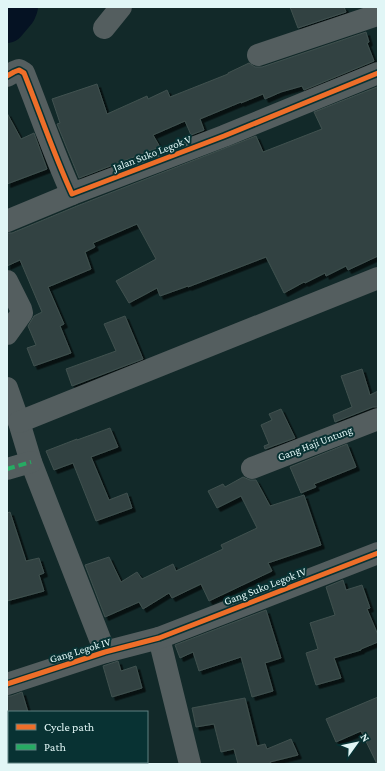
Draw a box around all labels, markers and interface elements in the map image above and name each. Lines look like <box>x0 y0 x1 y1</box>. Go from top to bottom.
street label: Jalan Suko Legok V <box>110 132 194 175</box>
street label: Gang Haji Untung <box>276 423 355 464</box>
street label: Gang Suko Legok IV <box>222 565 309 608</box>
street label: Gang Legok IV <box>48 635 113 666</box>
legend <box>8 711 148 763</box>
text: Cycle path <box>44 720 95 734</box>
north arrow <box>337 723 377 763</box>
text: N <box>358 731 373 744</box>
text: Path <box>44 740 66 754</box>

